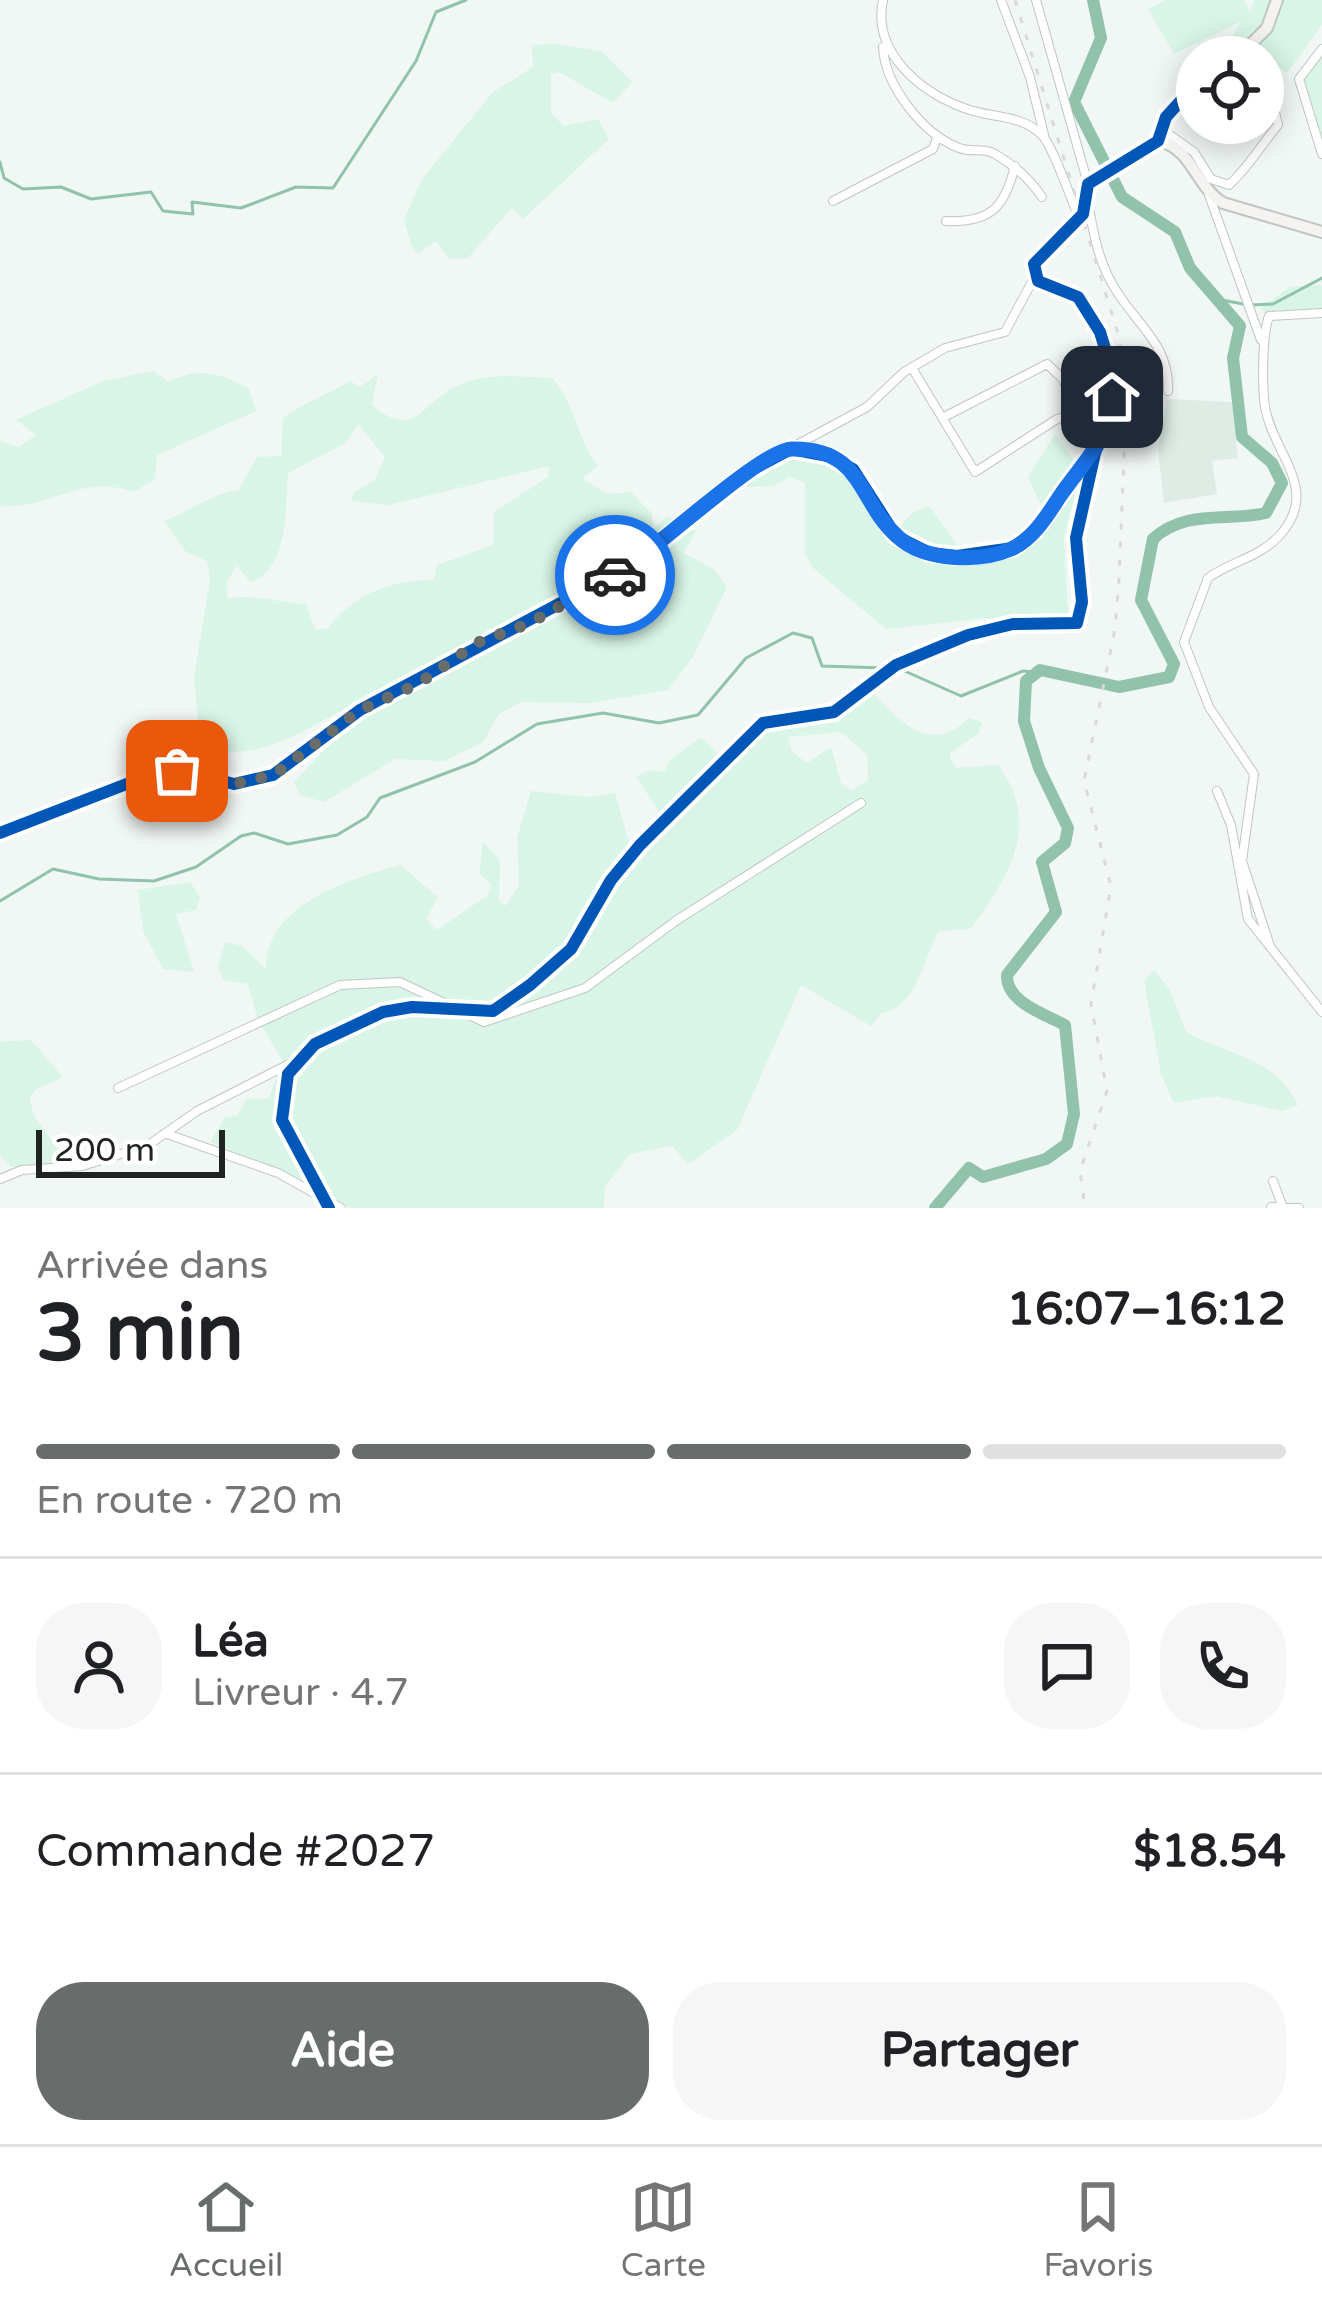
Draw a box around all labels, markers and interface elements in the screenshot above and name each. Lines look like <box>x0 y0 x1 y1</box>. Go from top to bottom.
map controls <box>1176 36 1284 144</box>
button: locate <box>1176 36 1284 144</box>
pin <box>1061 346 1163 448</box>
icon: home <box>1079 364 1145 430</box>
courier <box>555 515 675 635</box>
icon: car <box>582 542 648 608</box>
pin <box>126 720 228 822</box>
icon: bag <box>144 738 210 804</box>
scale bar <box>36 1124 225 1177</box>
text: 200 m <box>54 1131 155 1170</box>
text: Arrivée dans <box>36 1242 268 1289</box>
text: 16:07–16:12 <box>1007 1283 1286 1337</box>
text: 3 min <box>36 1287 244 1381</box>
text: En route · 720 m <box>36 1477 343 1524</box>
button: person <box>36 1603 162 1729</box>
button: chat <box>1004 1603 1130 1729</box>
button: phone <box>1160 1603 1286 1729</box>
text: Léa <box>192 1615 269 1669</box>
text: Livreur · 4.7 <box>192 1669 409 1716</box>
text: Commande #2027 <box>36 1825 435 1879</box>
text: $18.54 <box>1134 1825 1286 1879</box>
button: Aide <box>36 1982 649 2120</box>
button: Partager <box>673 1982 1286 2120</box>
tab: Accueil <box>169 2174 283 2285</box>
tab: Carte <box>621 2174 706 2285</box>
tab: Favoris <box>1043 2174 1153 2285</box>

